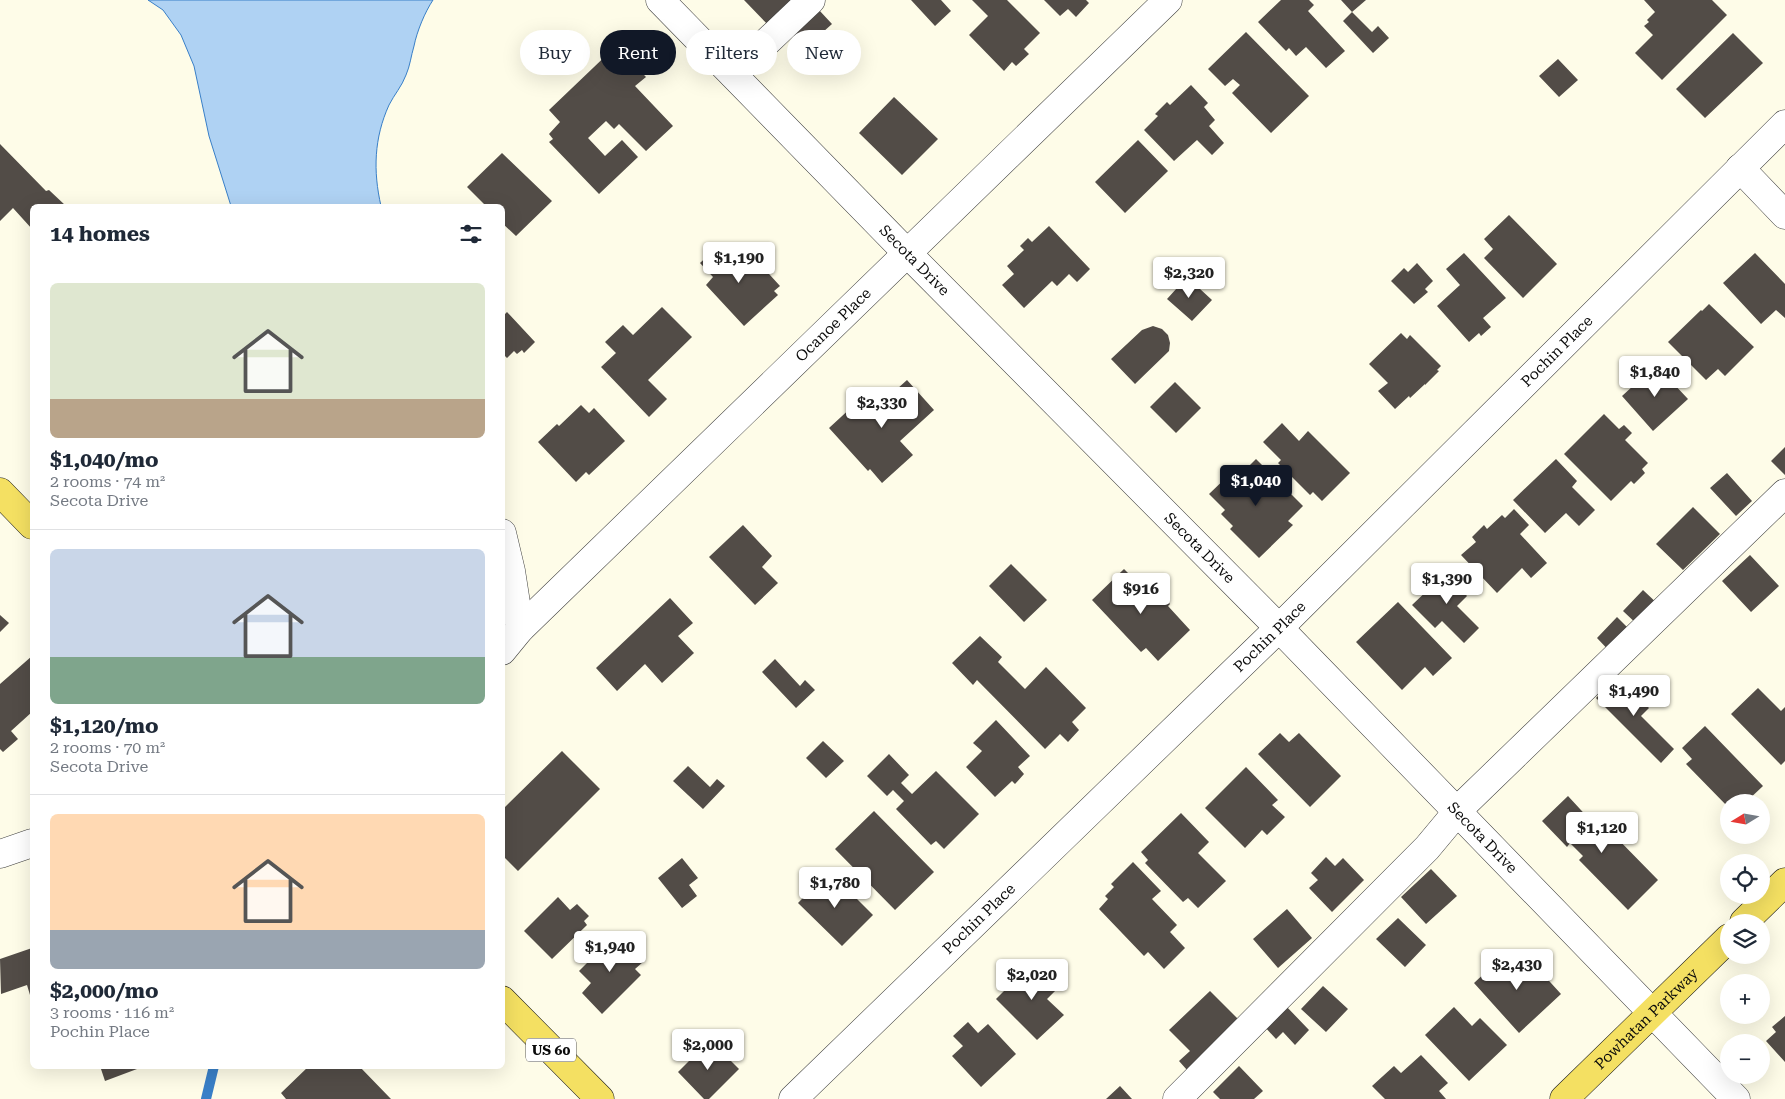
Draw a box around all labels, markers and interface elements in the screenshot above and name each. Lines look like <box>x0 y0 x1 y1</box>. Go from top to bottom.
chip: Buy <box>520 30 590 75</box>
chip: Rent <box>600 30 676 75</box>
chip: Filters <box>686 30 777 75</box>
chip: New <box>787 30 861 75</box>
icon: filters <box>457 220 485 248</box>
street label: Secota Drive <box>876 221 953 299</box>
text: 14 homes <box>50 222 150 246</box>
pin: $1,190 <box>698 242 780 284</box>
text: $1,190 <box>714 248 764 267</box>
pin: $2,320 <box>1148 256 1230 299</box>
text: $2,320 <box>1164 263 1214 282</box>
street label: Ocanoe Place <box>792 284 875 366</box>
street label: Pochin Place <box>1517 312 1596 391</box>
icon: home <box>223 316 313 406</box>
pin: $1,840 <box>1614 356 1696 398</box>
text: $1,840 <box>1630 362 1680 381</box>
pin: $2,330 <box>841 386 923 429</box>
text: $2,330 <box>857 393 907 412</box>
text: $1,040/mo <box>50 448 159 472</box>
pin: $1,040 <box>1215 464 1297 507</box>
text: $1,040 <box>1231 471 1281 490</box>
text: 2 rooms · 74 m² <box>50 472 165 491</box>
text: Secota Drive <box>50 491 148 510</box>
street label: Secota Drive <box>1161 509 1238 587</box>
pin: $1,390 <box>1406 562 1488 605</box>
text: $1,390 <box>1422 569 1472 588</box>
pin: $916 <box>1111 572 1171 615</box>
text: $916 <box>1123 579 1159 598</box>
icon: home <box>223 581 313 671</box>
street label: Pochin Place <box>1230 598 1309 676</box>
pin: $1,490 <box>1593 674 1675 717</box>
text: $1,490 <box>1609 681 1659 700</box>
text: $1,120/mo <box>50 714 159 738</box>
text: 2 rooms · 70 m² <box>50 738 165 757</box>
text: Secota Drive <box>50 757 148 776</box>
north arrow <box>1720 794 1770 844</box>
map controls <box>1720 794 1770 1084</box>
street label: Secota Drive <box>1444 798 1521 877</box>
pin: $1,120 <box>1561 812 1643 854</box>
text: $1,120 <box>1577 818 1627 837</box>
icon: home <box>223 846 313 936</box>
button: locate <box>1720 854 1770 904</box>
pin: $1,780 <box>794 866 876 909</box>
text: $1,780 <box>810 873 860 892</box>
street label: Pochin Place <box>939 880 1019 958</box>
button: layers <box>1720 914 1770 964</box>
pin: $1,940 <box>569 930 651 973</box>
text: $1,940 <box>585 937 635 956</box>
pin: $2,430 <box>1476 948 1558 991</box>
text: $2,430 <box>1492 955 1542 974</box>
pin: $2,020 <box>991 958 1073 1001</box>
street label: Powhatan Parkway <box>1591 964 1702 1073</box>
text: $2,020 <box>1007 965 1057 984</box>
button: + <box>1720 974 1770 1024</box>
text: $2,000/mo <box>50 979 159 1003</box>
text: 3 rooms · 116 m² <box>50 1003 174 1022</box>
text: Pochin Place <box>50 1022 150 1041</box>
pin: $2,000 <box>667 1028 749 1071</box>
button: − <box>1720 1034 1770 1084</box>
text: $2,000 <box>683 1035 733 1054</box>
road number: US 60 <box>526 1038 576 1062</box>

